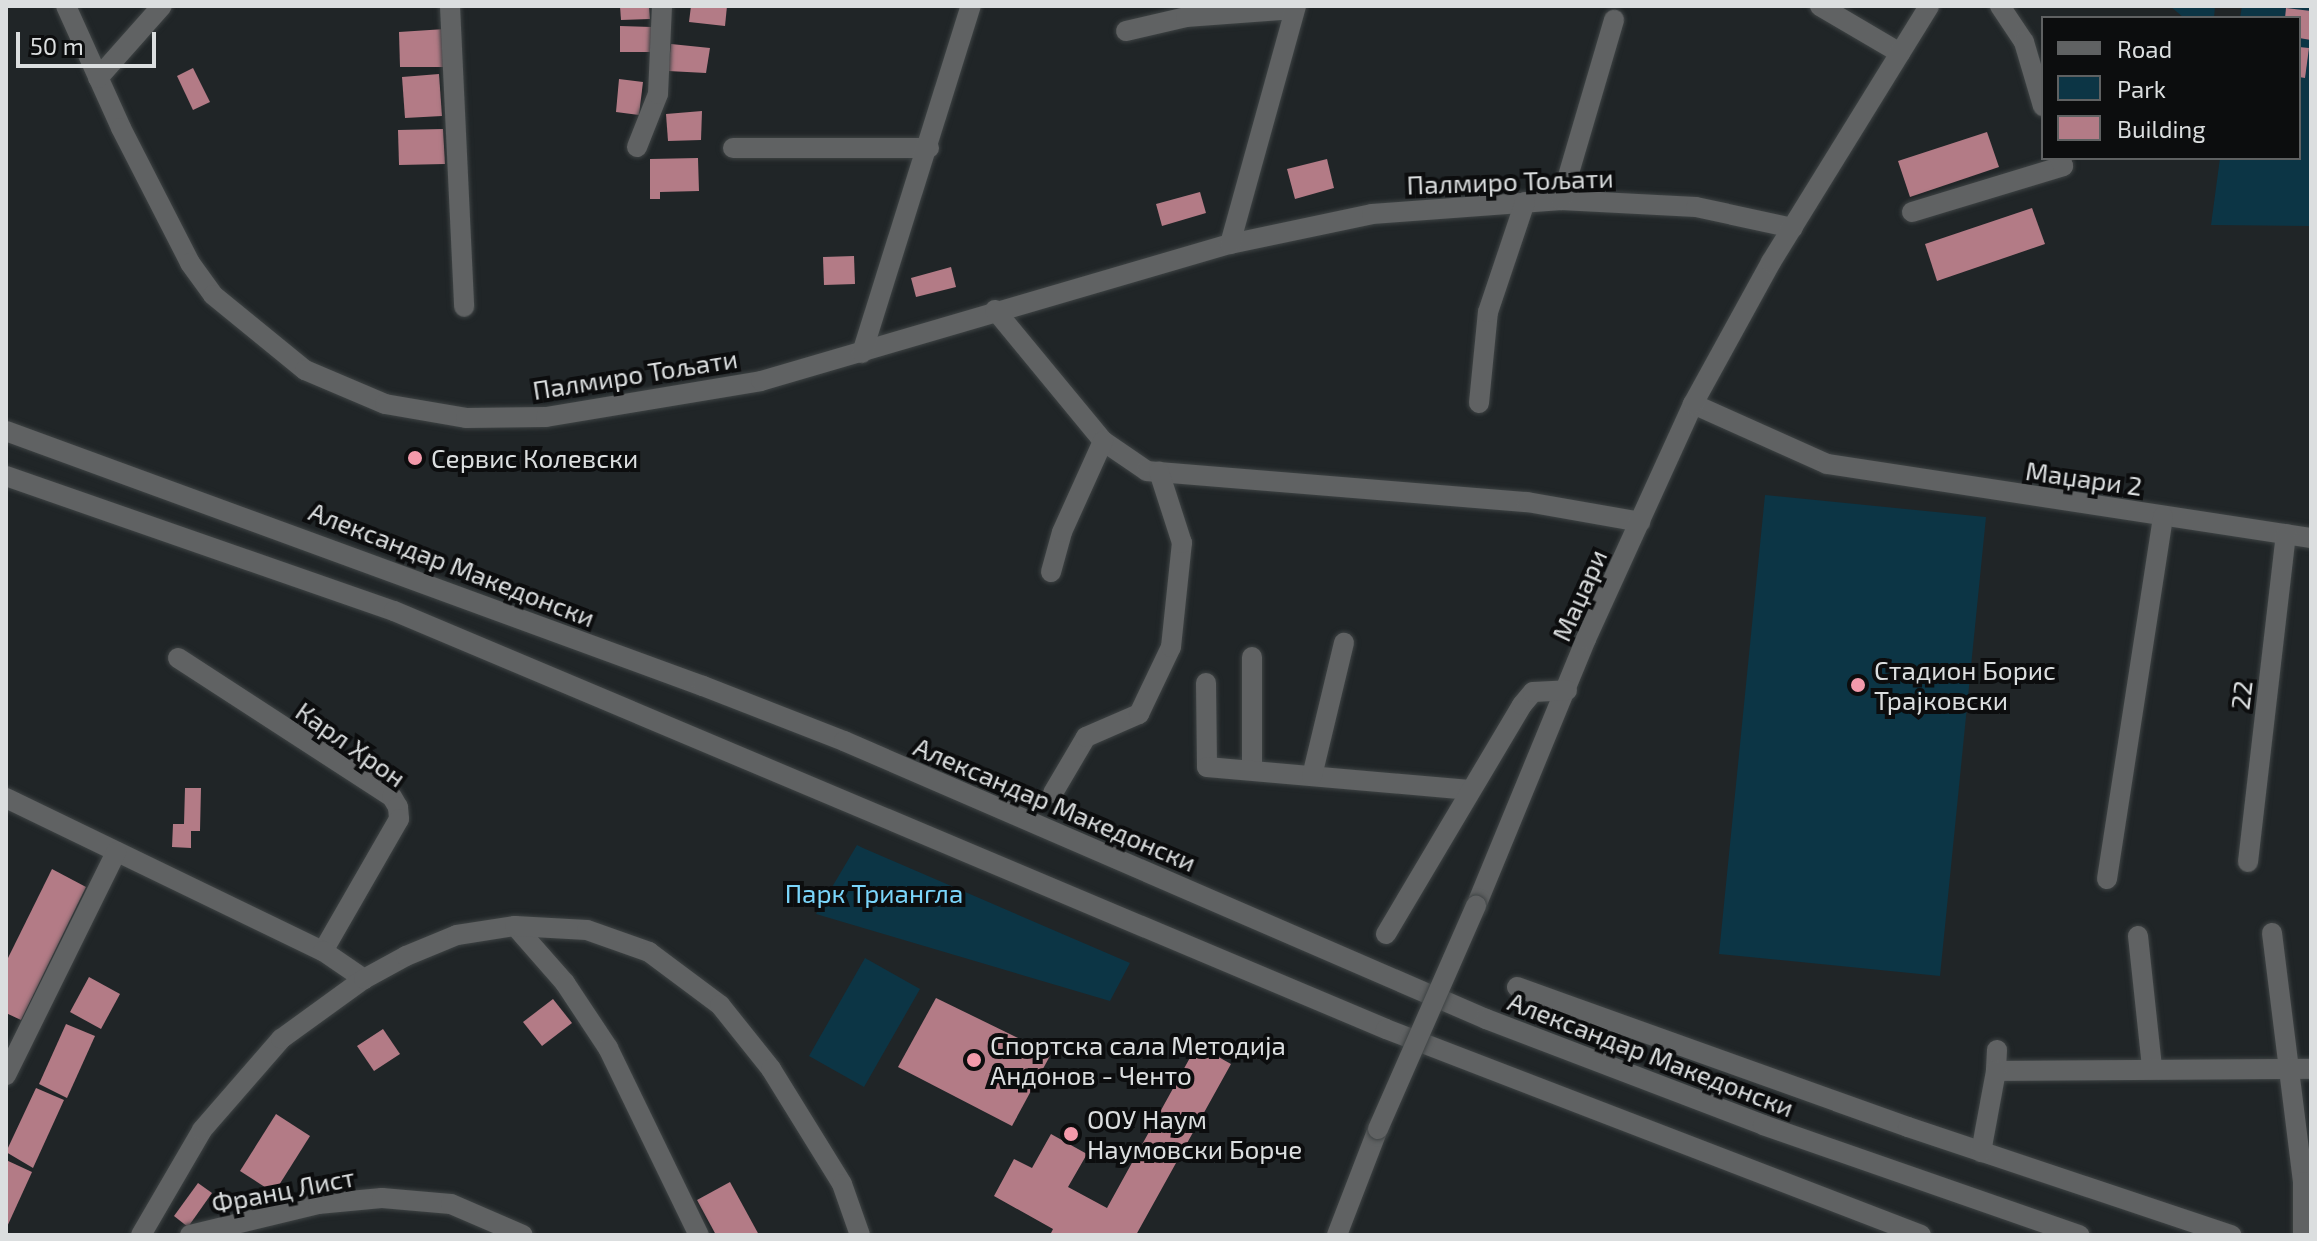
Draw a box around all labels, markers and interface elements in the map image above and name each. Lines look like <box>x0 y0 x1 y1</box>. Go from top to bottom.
scale bar <box>20 16 160 66</box>
legend <box>2041 16 2301 160</box>
text: 50 m <box>30 31 84 60</box>
text: Road <box>2117 34 2172 63</box>
text: Park <box>2117 74 2166 103</box>
text: Building <box>2117 114 2206 143</box>
street label: Палмиро Тољати <box>1406 162 1614 200</box>
street label: Палмиро Тољати <box>530 342 740 406</box>
place label: Сервис Колевски <box>431 442 638 474</box>
marker: Сервис Колевски <box>406 449 424 467</box>
street label: Маџари 2 <box>2024 454 2144 502</box>
street label: Александар Македонски <box>305 495 599 633</box>
street label: Маџари <box>1545 544 1613 646</box>
place label: Стадион Борис Трајковски <box>1874 654 2056 716</box>
marker: Стадион Борис Трајковски <box>1849 676 1867 694</box>
street label: 22 <box>2224 679 2258 711</box>
street label: Карл Хрон <box>290 695 412 793</box>
street label: Александар Македонски <box>909 730 1201 878</box>
park label: Парк Триангла <box>785 877 963 909</box>
street label: Александар Македонски <box>1504 985 1798 1123</box>
place label: Спортска сала Методија Андонов - Ченто <box>990 1029 1286 1090</box>
marker: Спортска сала Методија Андонов - Ченто <box>965 1051 983 1069</box>
place label: ООУ Наум Наумовски Борче <box>1087 1103 1302 1164</box>
marker: ООУ Наум Наумовски Борче <box>1062 1125 1080 1143</box>
street label: Франц Лист <box>209 1161 357 1219</box>

